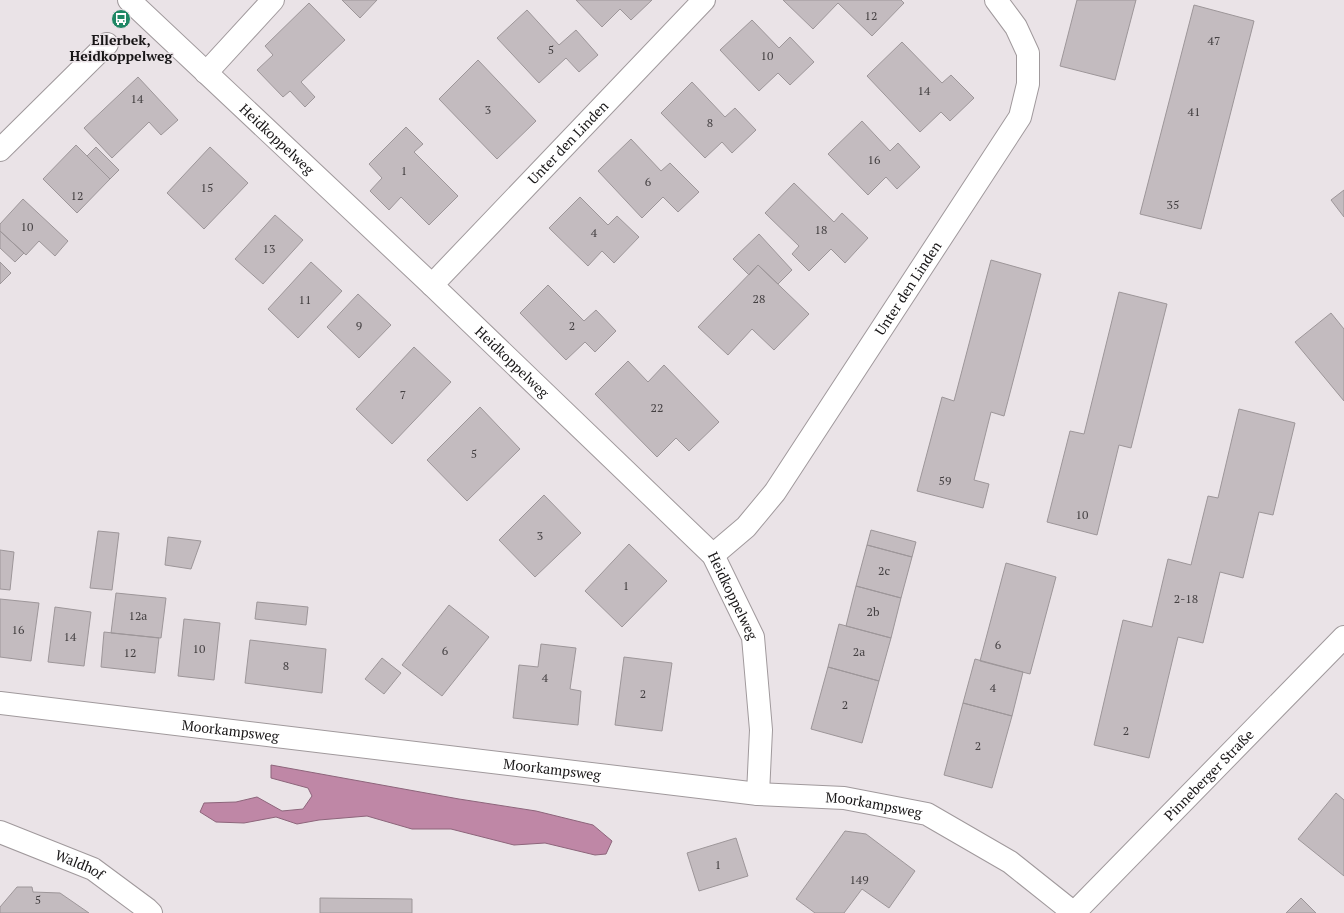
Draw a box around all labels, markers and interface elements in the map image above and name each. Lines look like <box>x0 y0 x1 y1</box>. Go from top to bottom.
bus stop icon: Ellerbek, Heidkoppelweg <box>110 8 132 30</box>
house number: 12 <box>865 8 877 23</box>
place label: Ellerbek, Heidkoppelweg <box>69 30 174 65</box>
house number: 47 <box>1208 33 1220 48</box>
house number: 5 <box>548 42 554 57</box>
house number: 10 <box>761 48 773 63</box>
house number: 14 <box>918 83 931 98</box>
house number: 14 <box>131 91 144 106</box>
street label: Unter den Linden <box>523 96 613 188</box>
street label: Heidkoppelweg <box>236 99 319 179</box>
house number: 3 <box>485 102 491 117</box>
house number: 41 <box>1188 104 1200 119</box>
house number: 8 <box>707 115 713 130</box>
house number: 16 <box>868 152 881 167</box>
house number: 1 <box>401 163 407 178</box>
house number: 6 <box>645 174 652 189</box>
house number: 15 <box>201 180 213 195</box>
house number: 12 <box>71 188 83 203</box>
house number: 35 <box>1167 197 1179 212</box>
house number: 10 <box>21 219 33 234</box>
house number: 18 <box>815 222 827 237</box>
house number: 4 <box>591 225 598 240</box>
street label: Unter den Linden <box>870 237 946 339</box>
house number: 13 <box>263 241 275 256</box>
house number: 28 <box>753 291 765 306</box>
house number: 11 <box>299 292 311 307</box>
house number: 9 <box>356 318 362 333</box>
house number: 2 <box>569 318 575 333</box>
street label: Heidkoppelweg <box>471 322 554 402</box>
house number: 7 <box>400 387 406 402</box>
house number: 22 <box>651 400 663 415</box>
house number: 5 <box>471 446 477 461</box>
house number: 59 <box>939 473 951 488</box>
house number: 10 <box>1076 507 1088 522</box>
house number: 3 <box>537 528 543 543</box>
street label: Heidkoppelweg <box>704 548 763 643</box>
house number: 2c <box>878 563 890 578</box>
house number: 1 <box>623 578 629 593</box>
house number: 2-18 <box>1174 591 1198 606</box>
house number: 2b <box>867 604 880 619</box>
house number: 12a <box>129 608 147 623</box>
house number: 16 <box>12 622 25 637</box>
house number: 14 <box>64 629 77 644</box>
house number: 6 <box>995 637 1002 652</box>
house number: 10 <box>193 641 205 656</box>
house number: 6 <box>442 643 449 658</box>
house number: 2a <box>853 644 865 659</box>
house number: 12 <box>124 645 136 660</box>
house number: 8 <box>283 658 289 673</box>
house number: 4 <box>542 670 549 685</box>
house number: 4 <box>990 680 997 695</box>
house number: 2 <box>640 686 646 701</box>
house number: 2 <box>842 697 848 712</box>
street label: Moorkampsweg <box>181 715 281 745</box>
house number: 2 <box>1123 723 1129 738</box>
street label: Pinneberger Straße <box>1160 725 1258 824</box>
house number: 2 <box>975 738 981 753</box>
street label: Moorkampsweg <box>502 754 602 784</box>
street label: Moorkampsweg <box>825 787 924 822</box>
street label: Waldhof <box>52 845 109 884</box>
house number: 1 <box>715 857 721 872</box>
house number: 149 <box>849 872 869 887</box>
house number: 5 <box>35 892 41 907</box>

